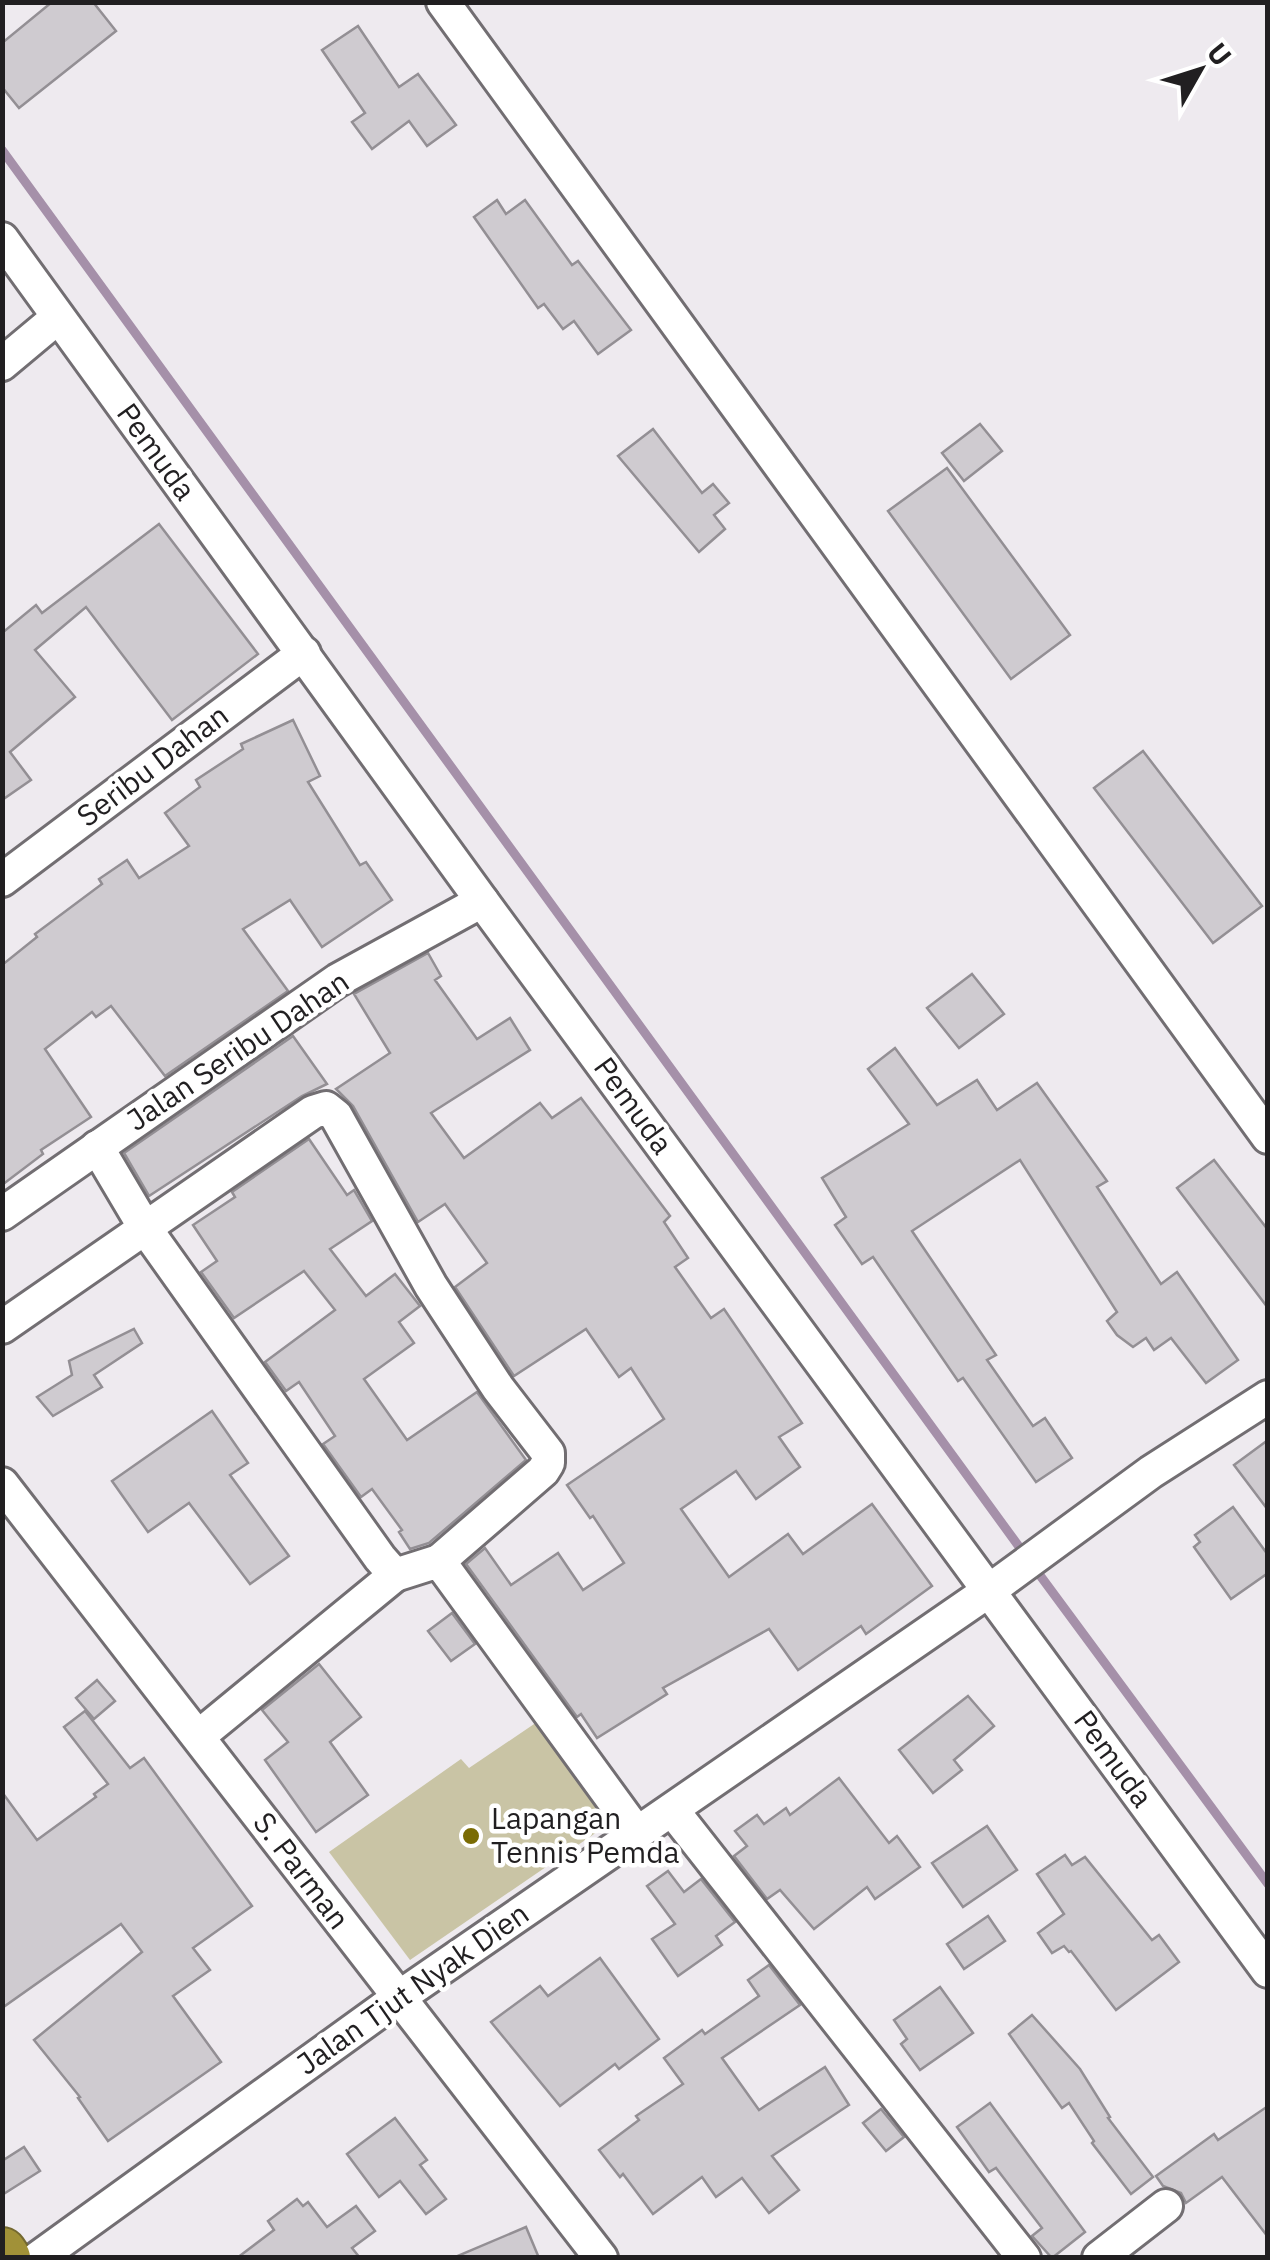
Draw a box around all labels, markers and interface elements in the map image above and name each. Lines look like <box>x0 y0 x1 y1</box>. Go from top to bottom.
north arrow <box>1150 20 1250 120</box>
text: U <box>1199 35 1240 73</box>
street label: Pemuda <box>109 395 206 507</box>
street label: Seribu Dahan <box>68 695 236 835</box>
street label: Jalan Seribu Dahan <box>119 961 356 1139</box>
street label: Pemuda <box>586 1049 683 1161</box>
street label: Pemuda <box>1066 1702 1163 1814</box>
place label: Lapangan Tennis Pemda <box>491 1798 680 1871</box>
street label: S. Parman <box>245 1804 359 1936</box>
marker: Lapangan Tennis Pemda <box>460 1825 482 1847</box>
street label: Jalan Tjut Nyak Dien <box>288 1893 536 2083</box>

